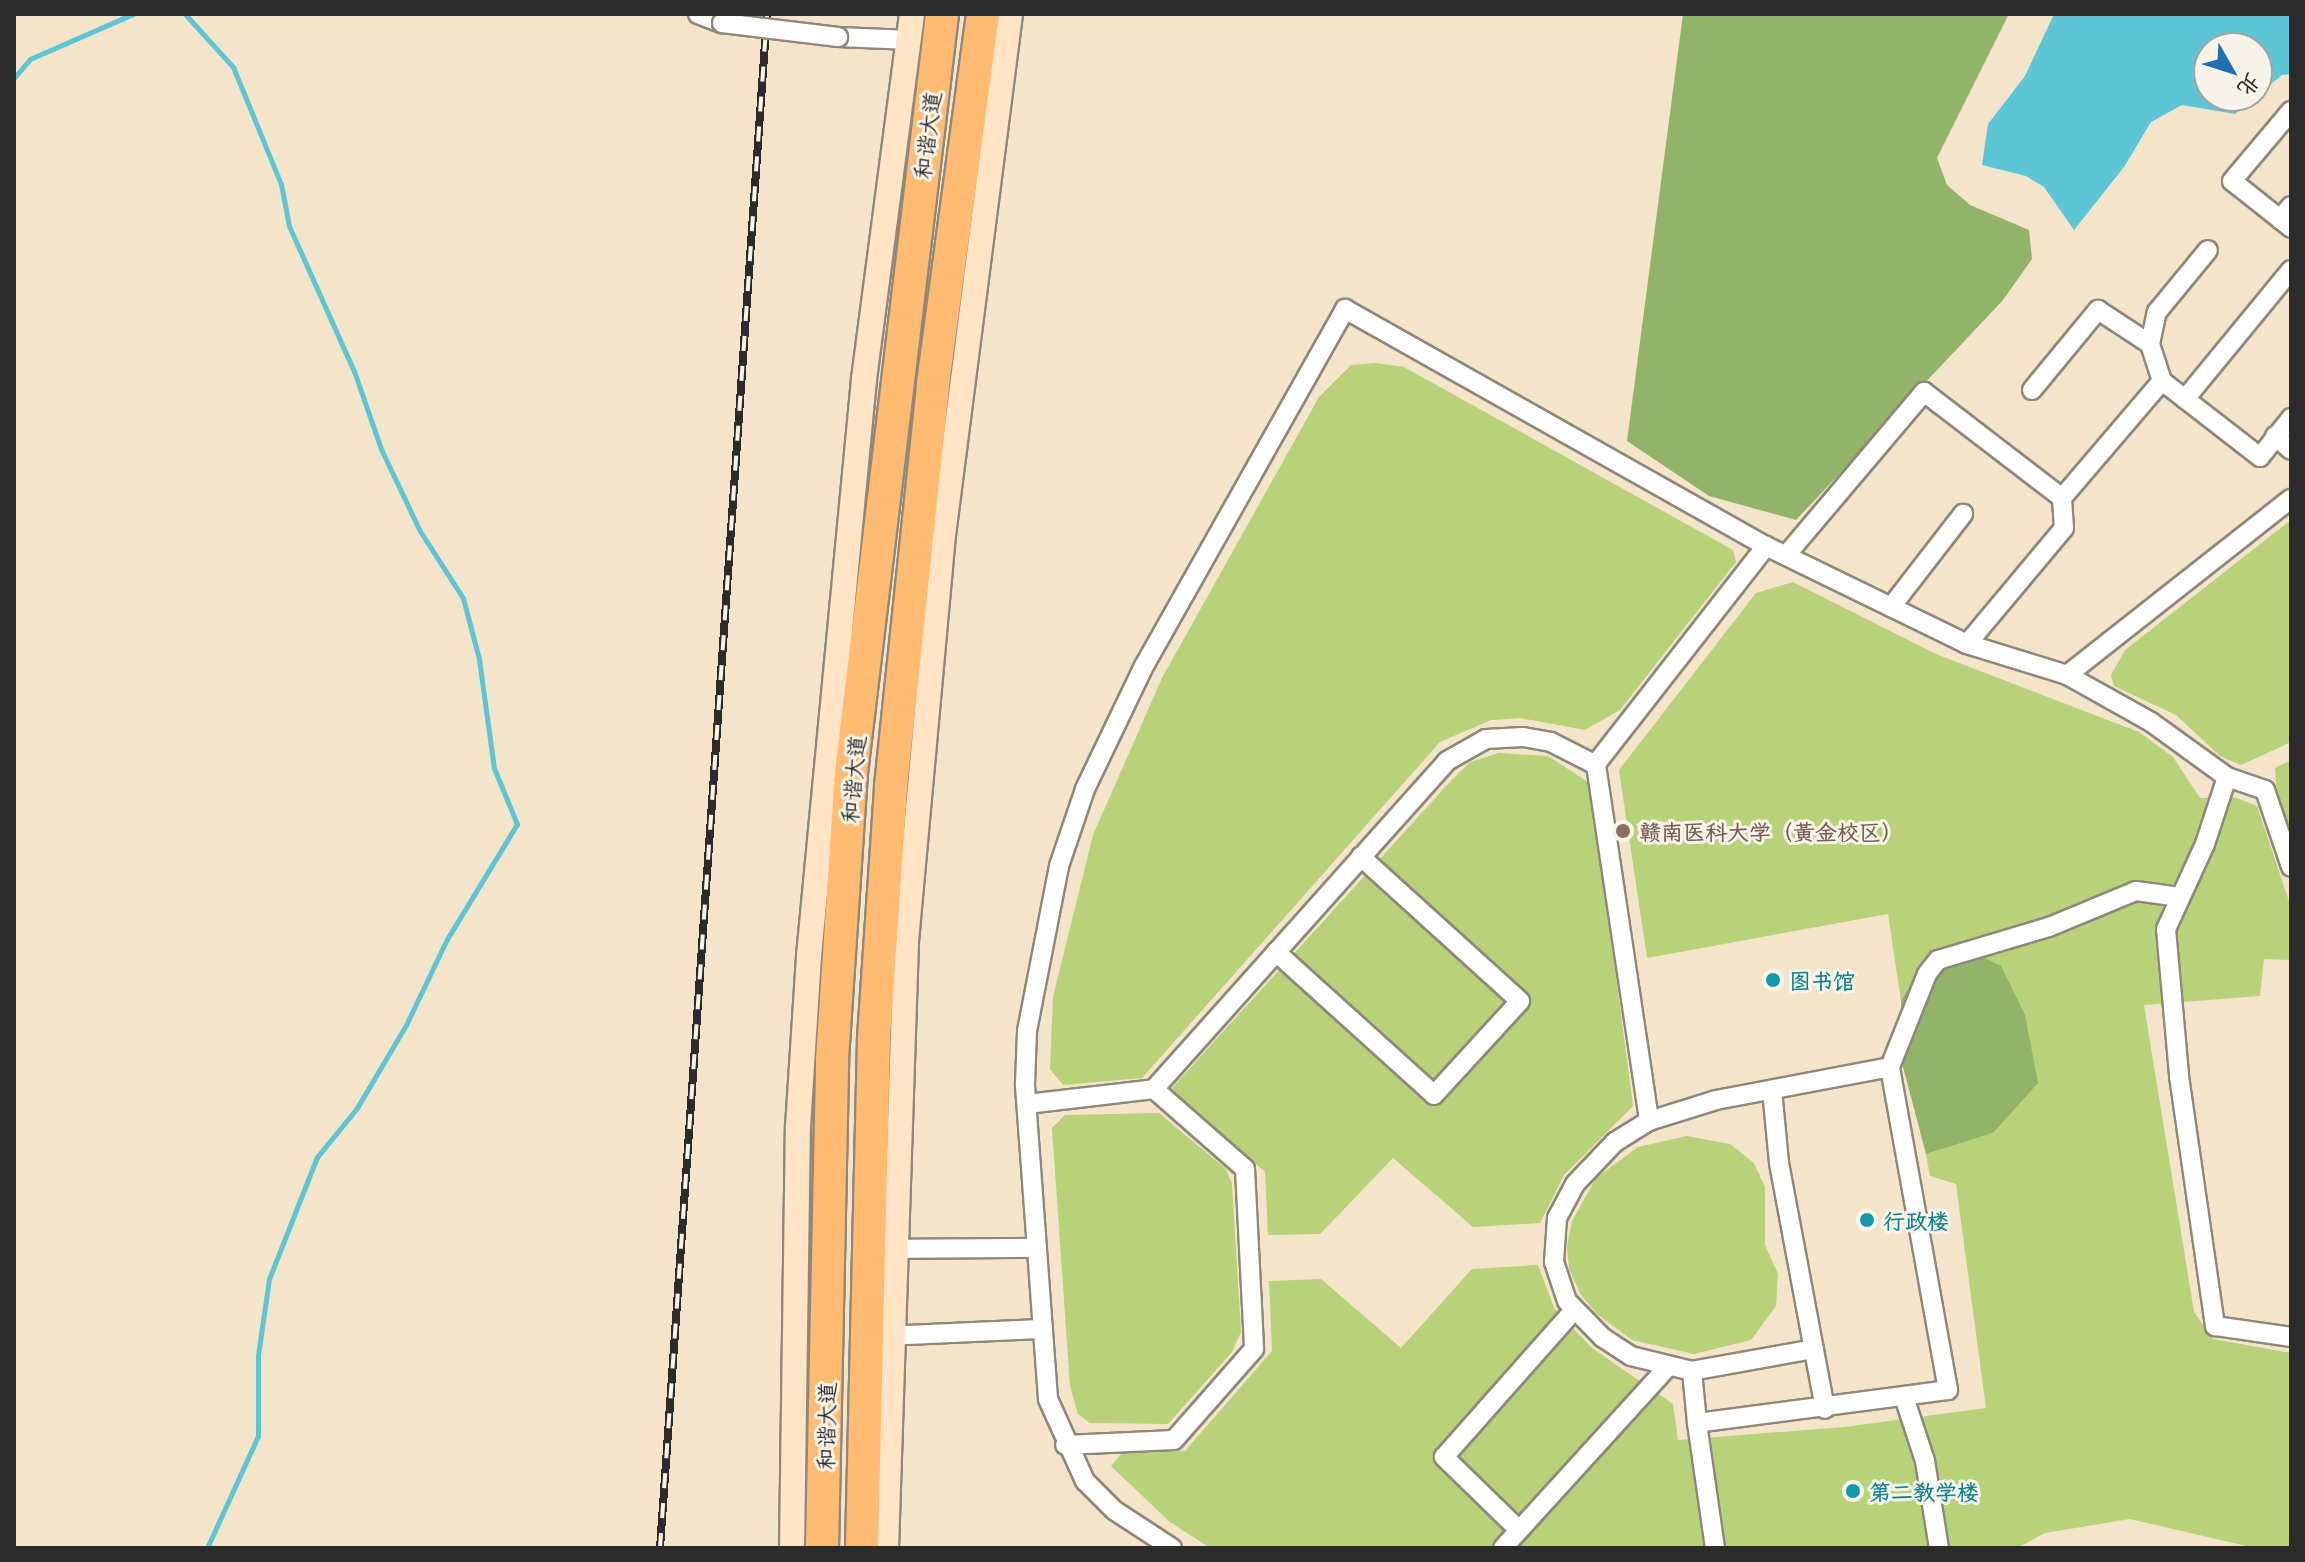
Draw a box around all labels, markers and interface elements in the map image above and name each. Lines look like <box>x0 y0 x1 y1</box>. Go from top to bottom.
north arrow <box>2193 32 2273 112</box>
text: 北 <box>2231 67 2270 105</box>
street label: 和谐大道 <box>908 90 944 180</box>
street label: 和谐大道 <box>835 734 869 824</box>
place label: 赣南医科大学（黄金校区） <box>1639 818 1903 844</box>
marker: 赣南医科大学（黄金校区） <box>1614 822 1632 840</box>
place label: 图书馆 <box>1789 967 1855 993</box>
marker: 图书馆 <box>1764 971 1782 989</box>
place label: 行政楼 <box>1883 1207 1949 1233</box>
marker: 行政楼 <box>1858 1211 1876 1229</box>
street label: 和谐大道 <box>811 1382 839 1470</box>
place label: 第二教学楼 <box>1869 1478 1979 1504</box>
marker: 第二教学楼 <box>1844 1482 1862 1500</box>

